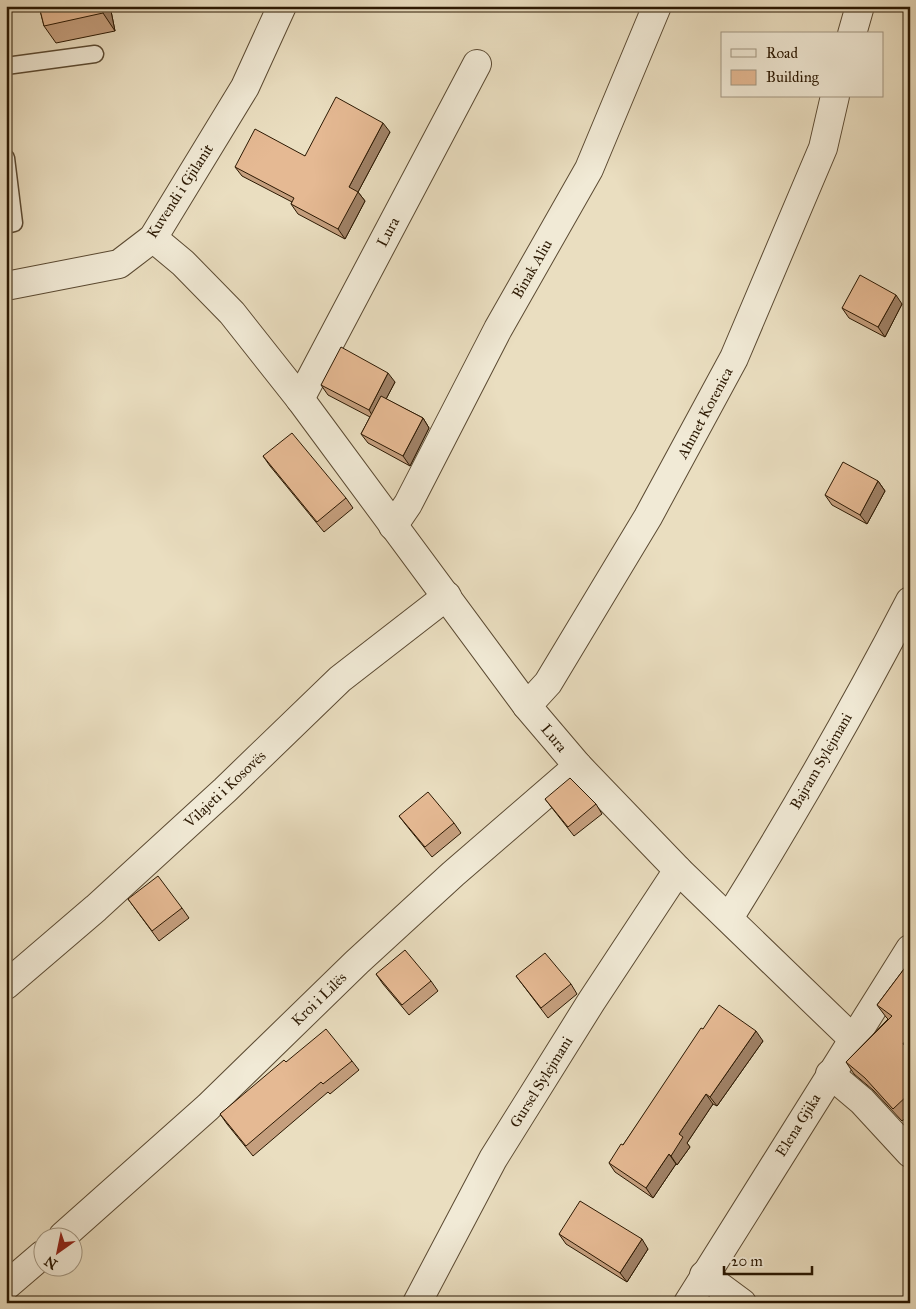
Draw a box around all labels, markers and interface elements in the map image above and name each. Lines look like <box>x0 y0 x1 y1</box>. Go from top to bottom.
legend <box>721 32 884 98</box>
text: Road <box>766 44 798 62</box>
text: Building <box>766 68 820 86</box>
street label: Kuvendi i Gjilanit <box>143 140 217 241</box>
street label: Lura <box>373 213 404 250</box>
street label: Binak Aliu <box>508 236 556 302</box>
street label: Ahmet Korenica <box>673 364 737 462</box>
street label: Bajram Sylejmani <box>786 710 856 812</box>
street label: Lura <box>537 720 571 756</box>
street label: Vilajeti i Kosovës <box>180 747 269 832</box>
street label: Kroi i Lilës <box>288 968 350 1030</box>
street label: Gursel Sylejmani <box>506 1033 576 1131</box>
street label: Elena Gjika <box>772 1090 825 1160</box>
north arrow <box>32 1226 82 1276</box>
scale bar <box>724 1244 811 1276</box>
text: N <box>41 1252 61 1273</box>
text: 20 m <box>731 1252 763 1270</box>

